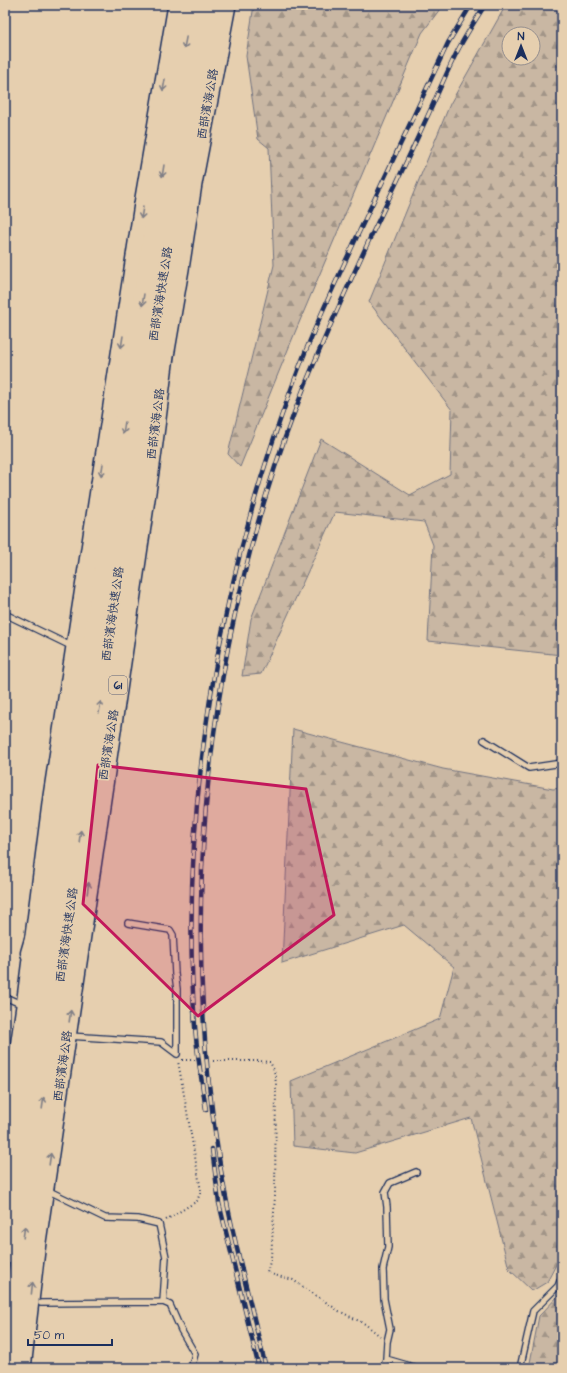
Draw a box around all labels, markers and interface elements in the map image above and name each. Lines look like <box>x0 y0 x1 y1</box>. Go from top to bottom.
north arrow <box>501 26 541 66</box>
text: N <box>518 29 525 44</box>
one-way arrow <box>181 36 189 49</box>
street label: 西部濱海公路 <box>193 67 223 141</box>
one-way arrow <box>159 78 167 91</box>
one-way arrow <box>159 165 167 178</box>
one-way arrow <box>138 206 146 219</box>
street label: 西部濱海快速公路 <box>145 245 177 343</box>
one-way arrow <box>139 293 147 306</box>
one-way arrow <box>118 335 126 348</box>
street label: 西部濱海公路 <box>143 387 169 461</box>
one-way arrow <box>120 422 128 435</box>
one-way arrow <box>98 463 106 476</box>
street label: 西部濱海快速公路 <box>98 565 128 663</box>
road number: 61 <box>109 676 127 694</box>
one-way arrow <box>96 701 104 714</box>
street label: 西部濱海公路 <box>95 708 123 782</box>
one-way arrow <box>76 830 84 843</box>
one-way arrow <box>84 882 92 895</box>
street label: 西部濱海快速公路 <box>52 886 82 984</box>
one-way arrow <box>66 1010 74 1023</box>
street label: 西部濱海公路 <box>50 1029 76 1103</box>
one-way arrow <box>39 1097 47 1110</box>
one-way arrow <box>46 1153 54 1166</box>
one-way arrow <box>20 1226 28 1239</box>
one-way arrow <box>28 1282 36 1295</box>
scale bar <box>28 1321 112 1347</box>
text: 50 m <box>34 1327 65 1344</box>

